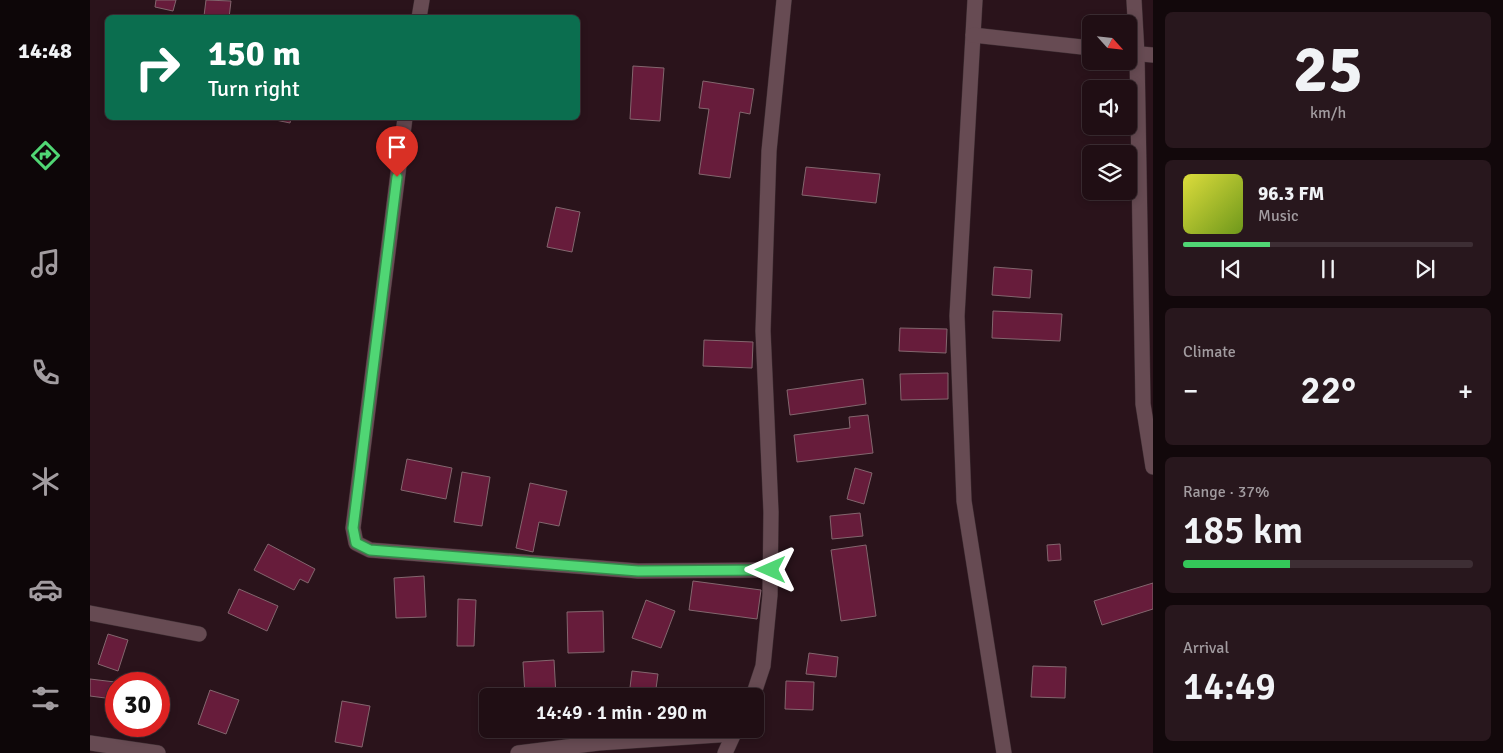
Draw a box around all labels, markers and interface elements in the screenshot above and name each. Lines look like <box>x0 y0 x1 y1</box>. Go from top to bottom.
north arrow <box>1082 15 1138 70</box>
map controls <box>1082 15 1137 200</box>
text: 25 <box>1293 30 1363 110</box>
text: 150 m <box>208 32 301 75</box>
icon: right <box>125 35 190 100</box>
text: 14:48 <box>18 37 72 64</box>
text: Turn right <box>208 75 300 102</box>
button: sound <box>1082 80 1137 135</box>
text: km/h <box>1310 103 1346 123</box>
pin <box>376 126 418 177</box>
icon: arrive <box>383 133 411 161</box>
icon: directions <box>28 138 63 173</box>
button: layers <box>1082 145 1137 200</box>
text: 96.3 FM <box>1258 182 1324 206</box>
text: Music <box>1258 206 1299 226</box>
icon: music <box>28 246 63 281</box>
icon: previous <box>1217 255 1245 283</box>
icon: pause <box>1314 255 1342 283</box>
icon: next <box>1411 255 1439 283</box>
text: Climate <box>1183 342 1236 362</box>
icon: phone <box>28 355 63 390</box>
text: 22° <box>1300 367 1356 414</box>
text: − <box>1183 374 1198 408</box>
text: + <box>1458 374 1473 408</box>
icon: climate <box>28 464 63 499</box>
text: Range · 37% <box>1183 482 1269 502</box>
text: 185 km <box>1183 507 1303 554</box>
position arrow <box>744 543 796 595</box>
icon: car <box>28 572 63 607</box>
text: Arrival <box>1183 638 1229 658</box>
text: 14:49 <box>1183 663 1276 710</box>
speed limit sign: 30 <box>105 672 170 737</box>
icon: filters <box>28 681 63 716</box>
text: 14:49 · 1 min · 290 m <box>536 701 707 725</box>

